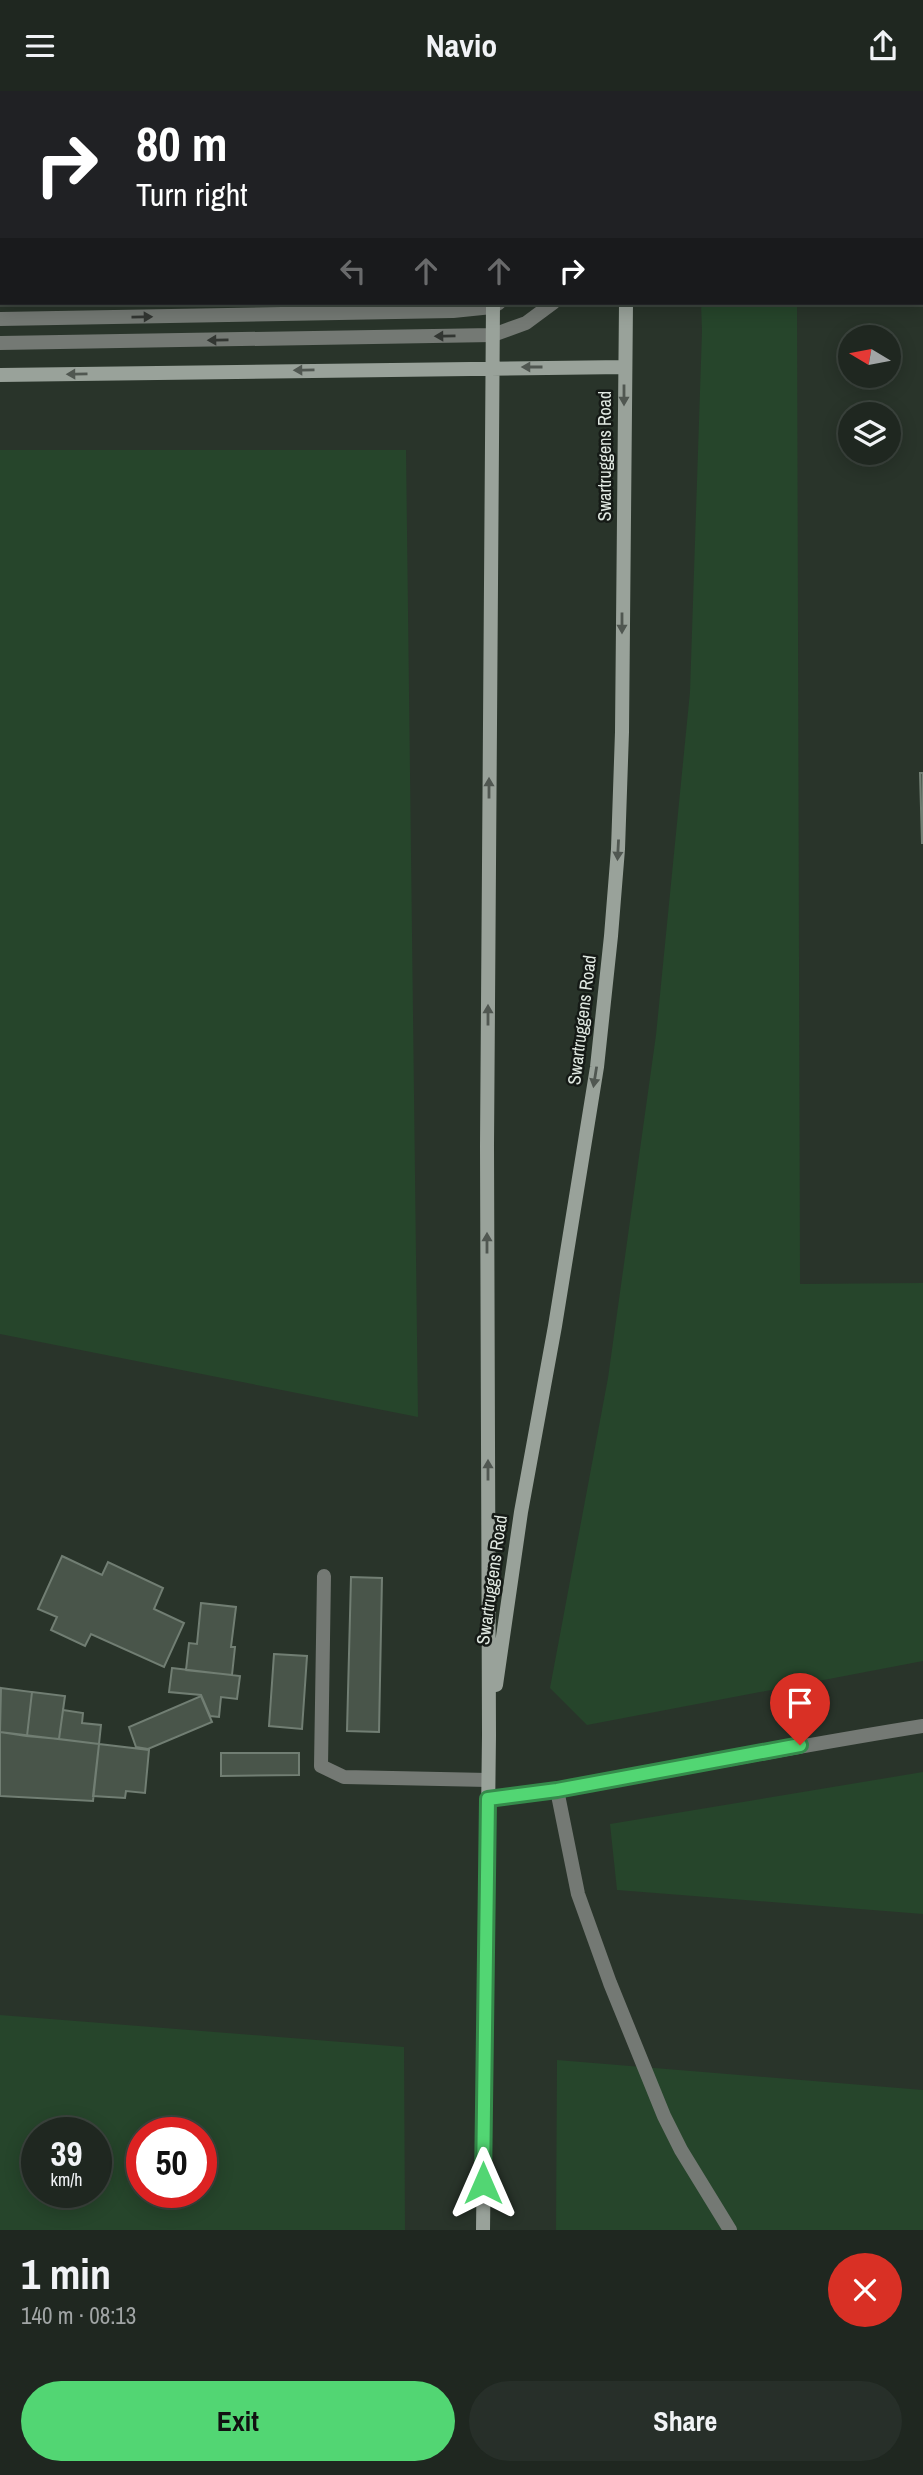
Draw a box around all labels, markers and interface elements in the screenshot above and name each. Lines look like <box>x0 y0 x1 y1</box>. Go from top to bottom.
text: Navio <box>426 24 497 67</box>
icon: menu <box>21 27 59 65</box>
icon: share <box>864 27 902 65</box>
text: 80 m <box>136 110 228 176</box>
icon: right <box>21 119 112 210</box>
text: Turn right <box>136 173 248 216</box>
icon: left <box>334 252 372 290</box>
icon: ahead <box>407 252 445 290</box>
icon: ahead <box>480 252 518 290</box>
icon: right <box>553 252 591 290</box>
one-way arrow <box>131 311 153 322</box>
north arrow <box>838 325 901 389</box>
map controls <box>838 325 901 465</box>
one-way arrow <box>434 330 456 342</box>
one-way arrow <box>206 334 228 345</box>
one-way arrow <box>521 361 543 373</box>
one-way arrow <box>293 364 315 376</box>
one-way arrow <box>66 368 88 380</box>
one-way arrow <box>618 385 630 407</box>
street label: Swartruggens Road <box>592 391 617 521</box>
button: layers <box>838 402 901 465</box>
one-way arrow <box>617 612 628 634</box>
one-way arrow <box>483 777 495 799</box>
one-way arrow <box>612 840 623 862</box>
street label: Swartruggens Road <box>561 954 602 1086</box>
one-way arrow <box>482 1004 494 1026</box>
one-way arrow <box>589 1066 600 1088</box>
one-way arrow <box>481 1232 493 1254</box>
one-way arrow <box>482 1459 494 1481</box>
street label: Swartruggens Road <box>470 1514 513 1646</box>
pin <box>770 1673 830 1745</box>
icon: arrive <box>781 1684 819 1722</box>
speed limit sign: 50 <box>126 2117 217 2208</box>
text: 39 <box>51 2130 82 2177</box>
position arrow <box>446 2146 520 2220</box>
text: km/h <box>51 2167 83 2192</box>
text: 1 min <box>21 2246 111 2302</box>
button: close <box>828 2253 902 2327</box>
text: 140 m · 08:13 <box>21 2300 136 2331</box>
button: Exit <box>21 2381 455 2461</box>
button: Share <box>469 2381 902 2461</box>

